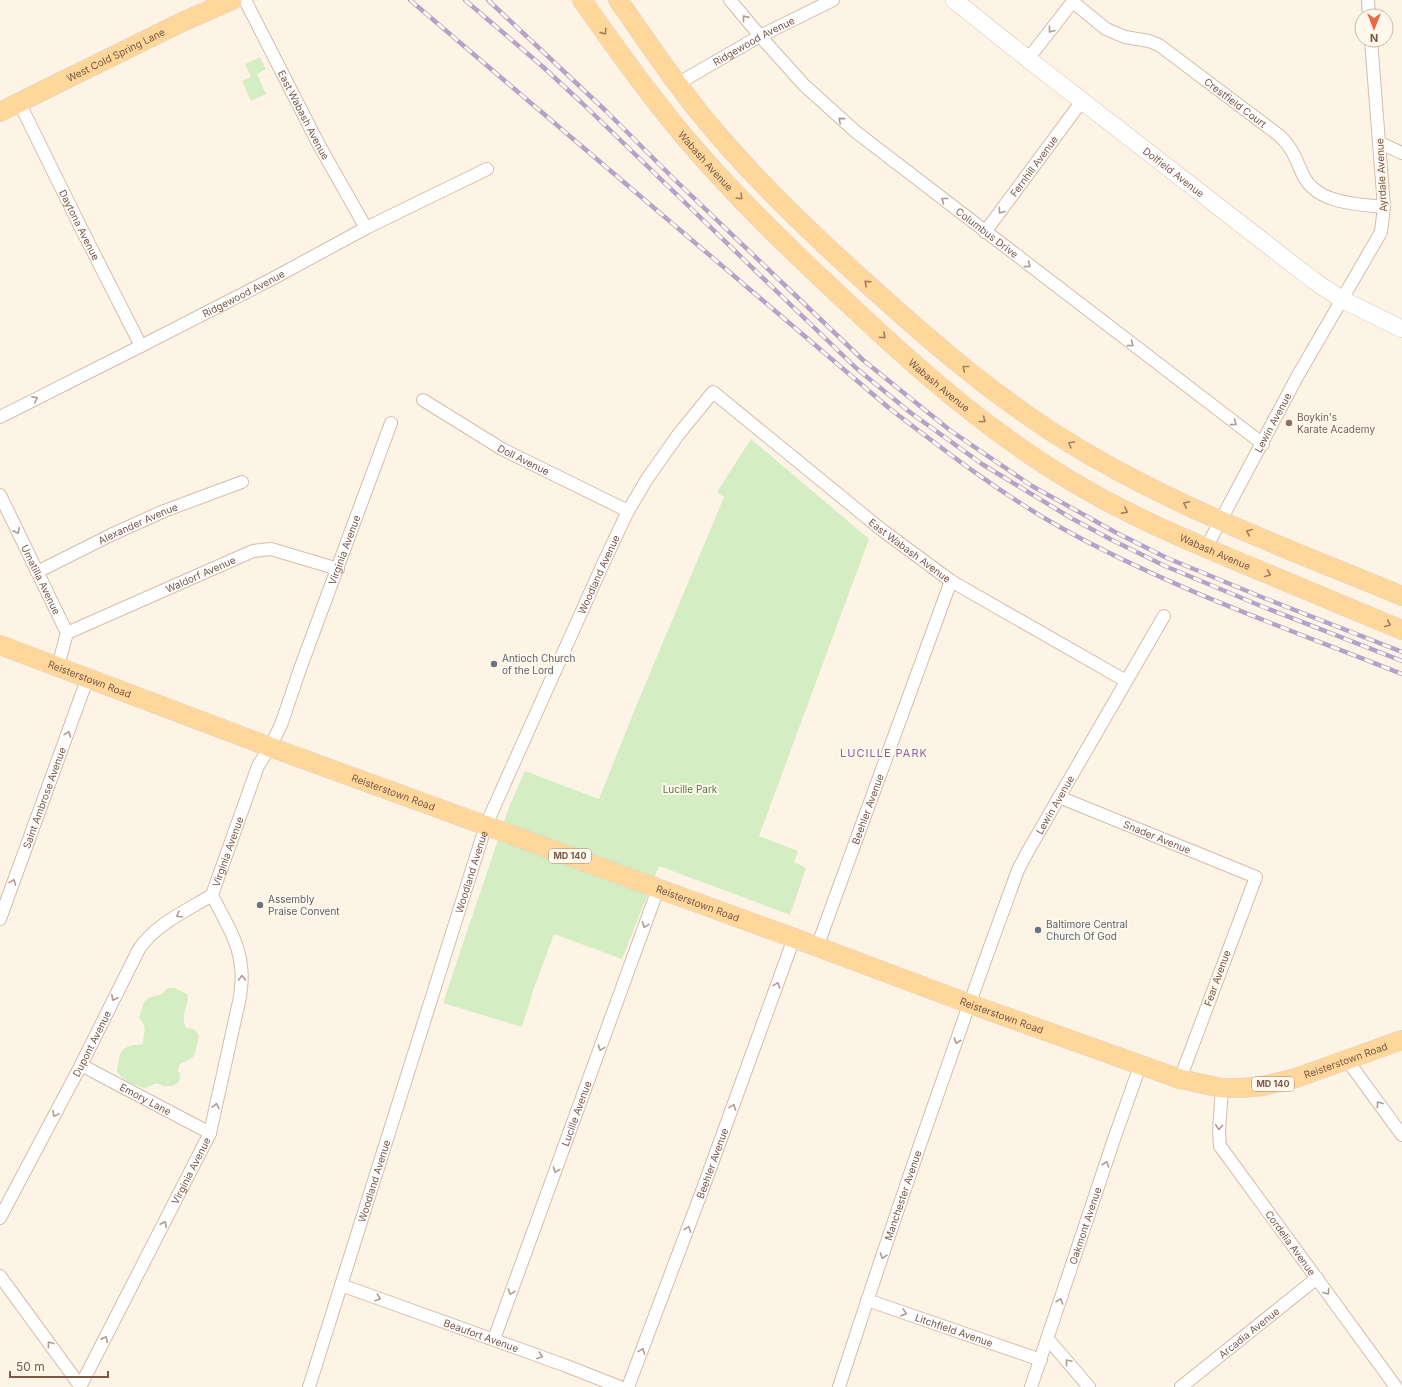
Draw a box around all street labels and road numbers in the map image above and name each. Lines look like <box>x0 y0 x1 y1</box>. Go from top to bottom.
street label: Ridgewood Avenue <box>711 14 797 68</box>
street label: West Cold Spring Lane <box>65 25 167 84</box>
street label: East Wabash Avenue <box>276 68 332 162</box>
street label: Crestfield Court <box>1202 75 1270 130</box>
street label: Wabash Avenue <box>676 128 736 193</box>
street label: Fernhill Avenue <box>1007 133 1060 199</box>
street label: Ayrdale Avenue <box>1373 138 1389 212</box>
street label: Dolfield Avenue <box>1141 145 1207 200</box>
street label: Daytona Avenue <box>57 188 102 262</box>
street label: Columbus Drive <box>954 205 1021 260</box>
street label: Ridgewood Avenue <box>200 267 287 320</box>
street label: Wabash Avenue <box>906 356 972 414</box>
street label: Lewin Avenue <box>1252 391 1294 455</box>
street label: Doll Avenue <box>495 442 552 477</box>
street label: Alexander Avenue <box>96 500 179 546</box>
street label: Virginia Avenue <box>326 513 362 586</box>
street label: East Wabash Avenue <box>867 516 953 585</box>
street label: Wabash Avenue <box>1178 531 1253 572</box>
street label: Woodland Avenue <box>575 533 622 616</box>
street label: Umatilla Avenue <box>19 543 63 617</box>
street label: Waldorf Avenue <box>164 553 238 595</box>
street label: Reisterstown Road <box>47 658 133 700</box>
street label: Saint Ambrose Avenue <box>20 745 68 850</box>
street label: Reisterstown Road <box>350 771 437 813</box>
street label: Beehler Avenue <box>849 772 886 846</box>
street label: Lewin Avenue <box>1033 773 1077 836</box>
street label: Virginia Avenue <box>209 815 246 888</box>
street label: Snader Avenue <box>1122 818 1193 856</box>
street label: Woodland Avenue <box>453 829 490 915</box>
road number: MD 140 <box>549 849 591 863</box>
street label: Reisterstown Road <box>654 882 741 924</box>
street label: Fear Avenue <box>1201 948 1233 1008</box>
street label: Reisterstown Road <box>958 995 1045 1036</box>
street label: Dupont Avenue <box>70 1008 113 1079</box>
street label: Reisterstown Road <box>1302 1040 1389 1081</box>
road number: MD 140 <box>1252 1077 1294 1091</box>
street label: Lucille Avenue <box>559 1079 594 1148</box>
street label: Emory Lane <box>118 1081 173 1118</box>
street label: Beehler Avenue <box>694 1126 730 1200</box>
street label: Virginia Avenue <box>169 1135 213 1206</box>
street label: Woodland Avenue <box>355 1138 393 1224</box>
street label: Manchester Avenue <box>882 1149 924 1242</box>
street label: Oakmont Avenue <box>1066 1185 1104 1266</box>
street label: Cordelia Avenue <box>1263 1208 1318 1278</box>
street label: Arcadia Avenue <box>1216 1305 1282 1360</box>
street label: Litchfield Avenue <box>914 1311 995 1349</box>
street label: Beaufort Avenue <box>442 1316 520 1354</box>

